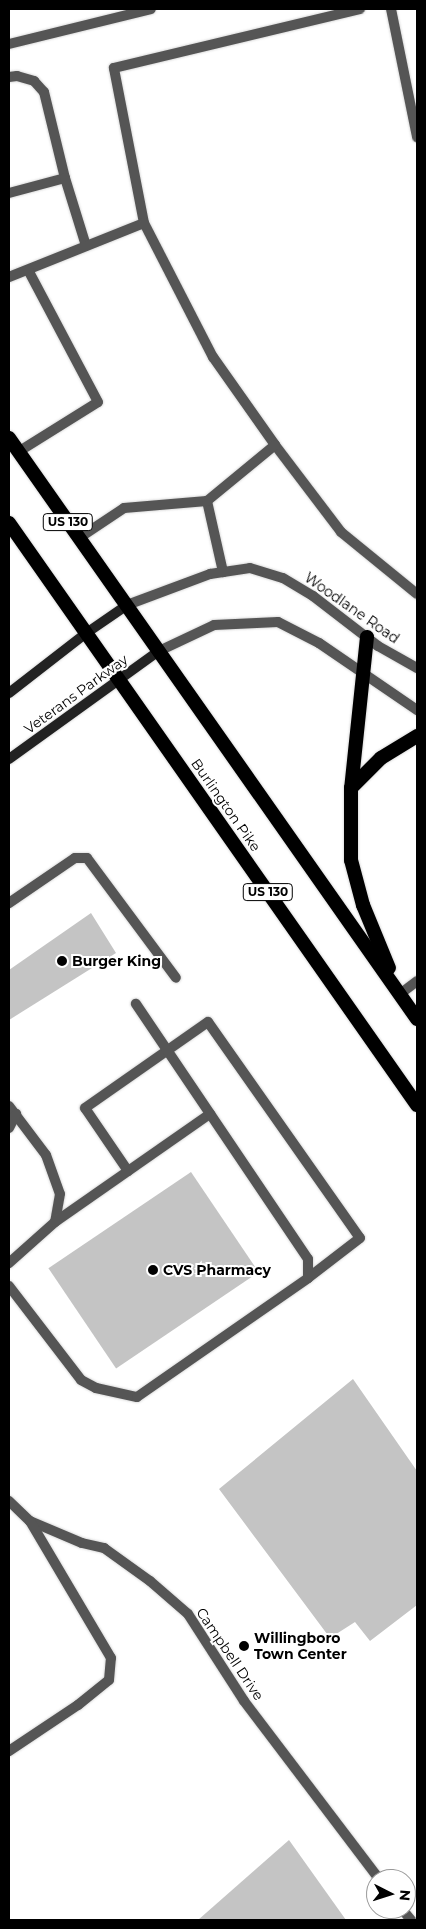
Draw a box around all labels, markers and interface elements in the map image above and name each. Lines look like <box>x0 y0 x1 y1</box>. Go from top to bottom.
road number: US 130 <box>42 512 94 532</box>
street label: Woodlane Road <box>301 569 403 647</box>
street label: Veterans Parkway <box>21 651 131 737</box>
street label: Burlington Pike <box>188 755 264 855</box>
road number: US 130 <box>242 882 294 902</box>
place label: Burger King <box>72 953 161 969</box>
marker: Burger King <box>56 955 68 967</box>
place label: CVS Pharmacy <box>163 1262 271 1278</box>
marker: CVS Pharmacy <box>147 1264 159 1276</box>
street label: Campbell Drive <box>193 1604 267 1704</box>
place label: Willingboro Town Center <box>254 1630 347 1662</box>
marker: Willingboro Town Center <box>238 1640 250 1652</box>
north arrow <box>366 1869 416 1919</box>
text: N <box>395 1889 414 1902</box>

